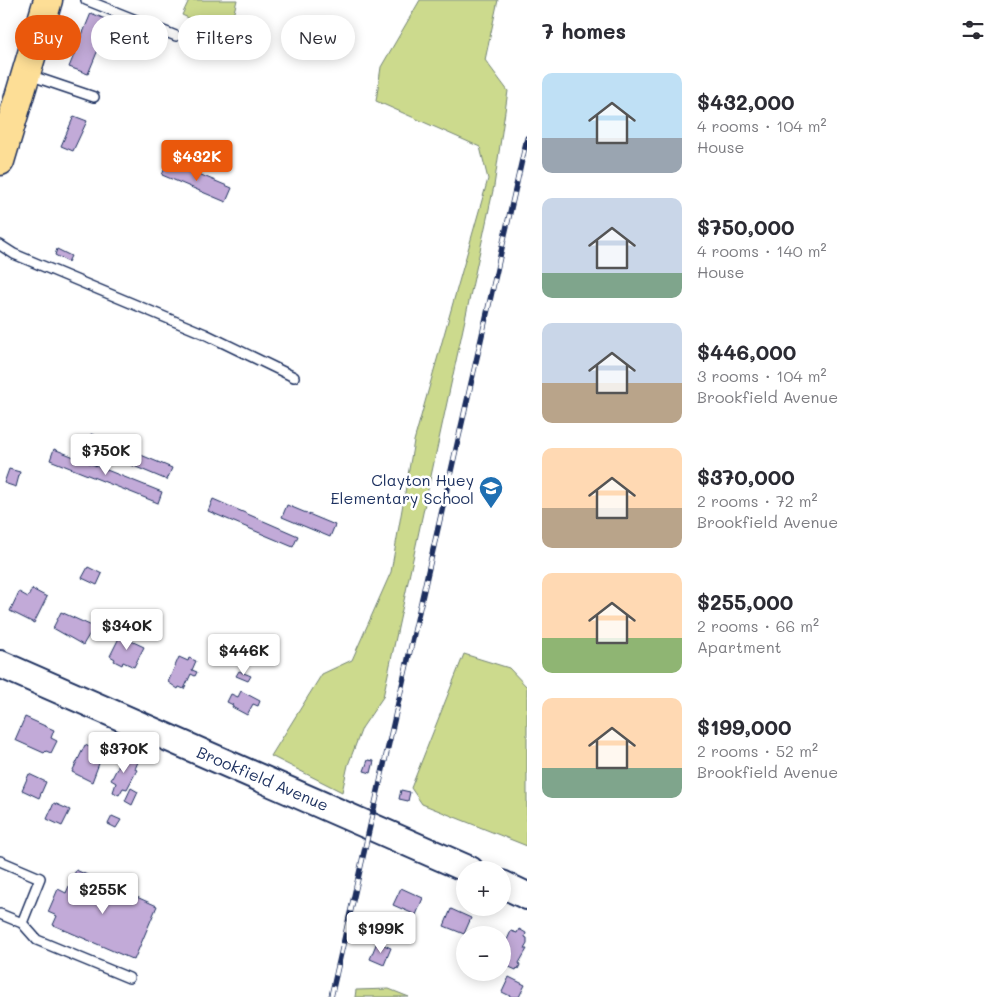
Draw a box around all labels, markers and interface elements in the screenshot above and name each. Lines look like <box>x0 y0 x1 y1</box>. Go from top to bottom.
chip: Buy <box>15 15 81 60</box>
chip: Rent <box>91 15 168 60</box>
chip: Filters <box>178 15 271 60</box>
chip: New <box>281 15 355 60</box>
icon: filters <box>959 16 987 44</box>
text: 7 homes <box>542 17 626 44</box>
text: $432,000 <box>697 88 795 115</box>
icon: home <box>582 93 642 153</box>
text: 4 rooms · 104 m² <box>697 115 827 136</box>
text: House <box>697 136 744 157</box>
pin: $432K <box>162 140 232 182</box>
text: $432K <box>172 145 222 166</box>
text: $750,000 <box>697 213 794 240</box>
icon: home <box>582 218 642 278</box>
text: 4 rooms · 140 m² <box>697 240 827 261</box>
text: House <box>697 261 744 282</box>
text: $446,000 <box>697 338 796 365</box>
icon: home <box>582 343 642 403</box>
text: 3 rooms · 104 m² <box>697 365 827 386</box>
text: Brookfield Avenue <box>697 386 838 407</box>
pin: $750K <box>71 434 141 476</box>
text: $750K <box>82 439 130 460</box>
text: $370,000 <box>697 463 795 490</box>
icon: home <box>582 468 642 528</box>
place label: Clayton Huey Elementary School <box>330 469 474 508</box>
school or university icon: Clayton Huey Elementary School <box>478 475 504 509</box>
text: 2 rooms · 72 m² <box>697 490 818 511</box>
text: Brookfield Avenue <box>697 511 838 532</box>
text: $255,000 <box>697 588 793 615</box>
icon: home <box>582 593 642 653</box>
pin: $340K <box>92 608 162 651</box>
text: $340K <box>102 614 152 635</box>
text: 2 rooms · 66 m² <box>697 615 819 636</box>
pin: $446K <box>209 634 279 676</box>
text: Apartment <box>697 636 782 657</box>
text: $446K <box>219 639 269 660</box>
text: $199,000 <box>697 713 791 740</box>
icon: home <box>582 718 642 778</box>
pin: $370K <box>89 732 159 774</box>
text: $370K <box>99 737 149 758</box>
text: 2 rooms · 52 m² <box>697 740 818 761</box>
street label: Brookfield Avenue <box>194 741 332 815</box>
text: Brookfield Avenue <box>697 761 838 782</box>
map controls <box>456 861 511 981</box>
button: + <box>456 861 511 916</box>
pin: $255K <box>68 872 138 915</box>
text: $255K <box>79 878 127 899</box>
pin: $199K <box>346 912 416 954</box>
text: $199K <box>358 917 404 938</box>
button: − <box>456 926 511 981</box>

